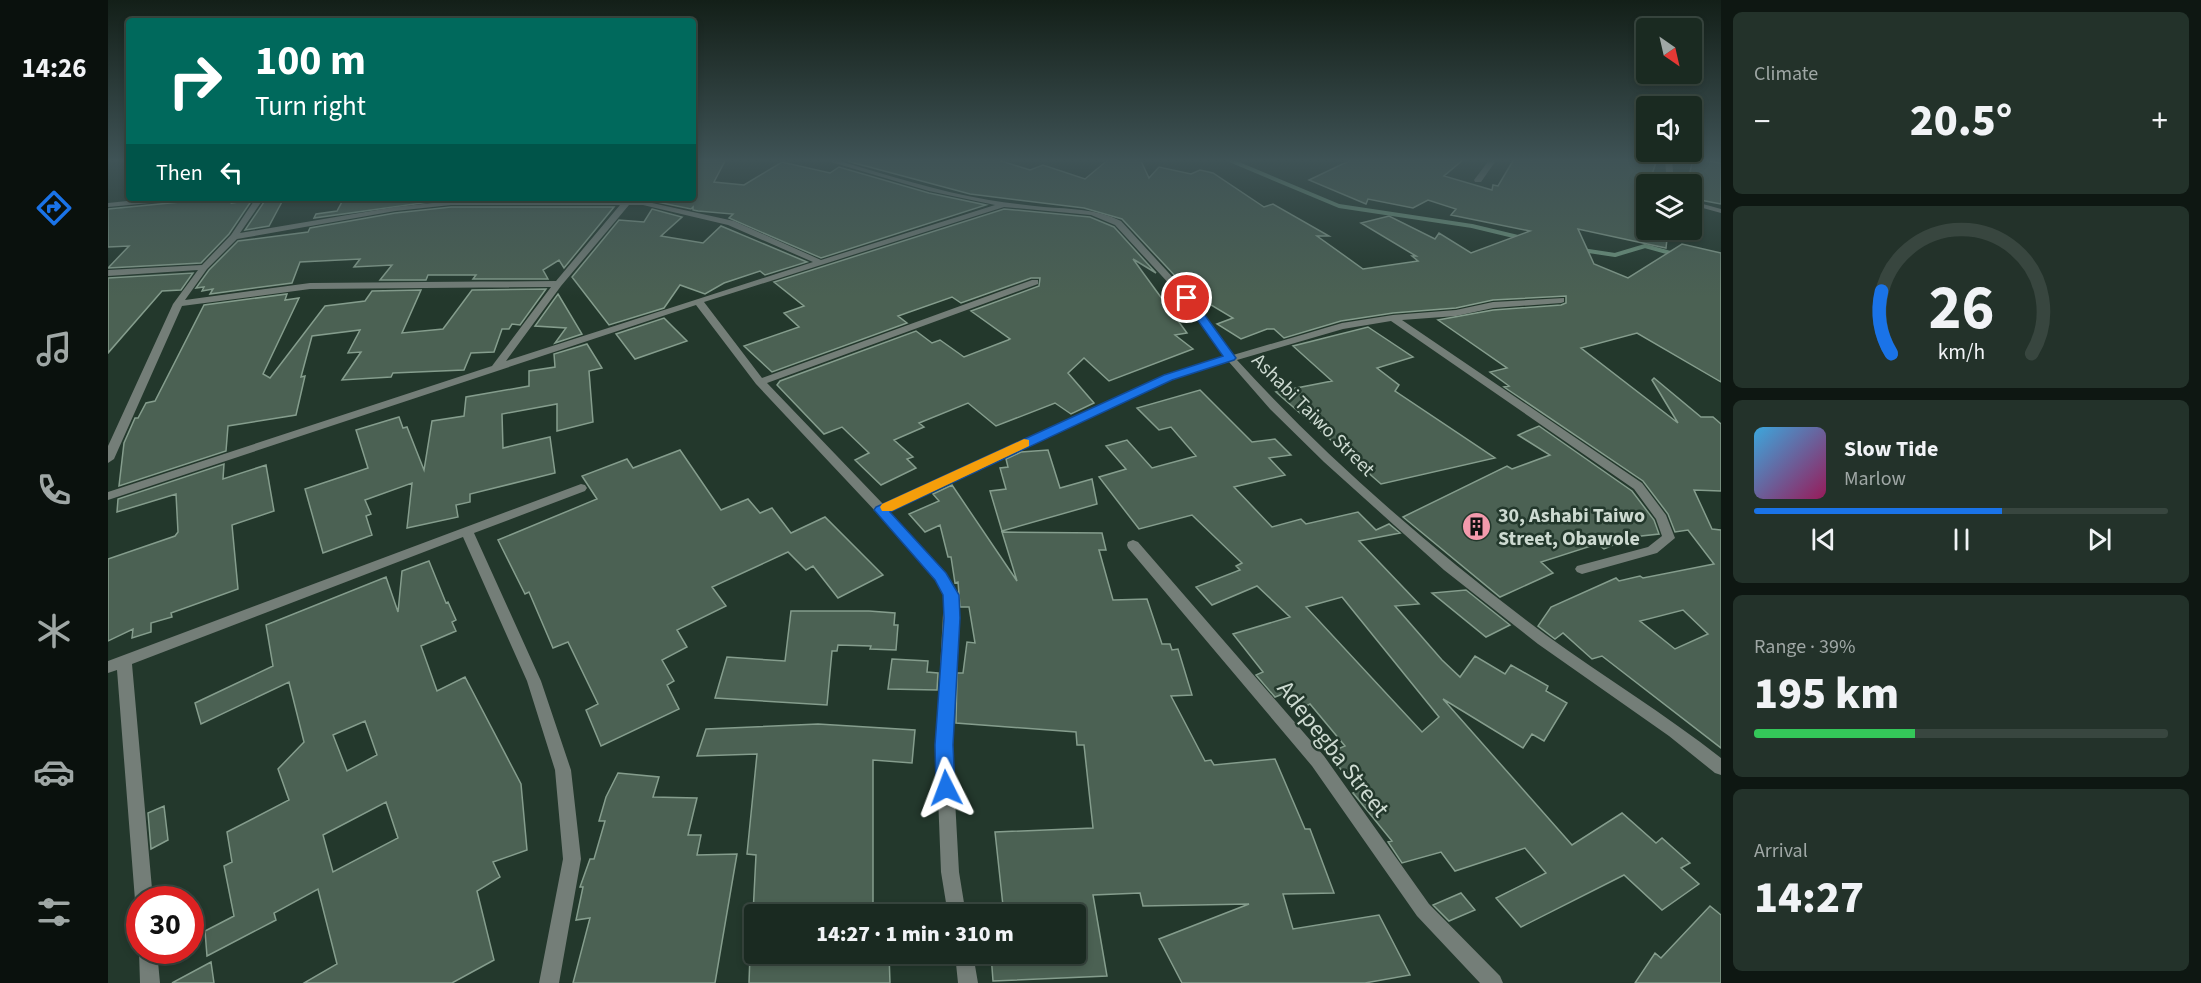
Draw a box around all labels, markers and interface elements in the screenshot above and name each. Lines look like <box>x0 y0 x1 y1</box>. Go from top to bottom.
north arrow <box>1636 18 1702 84</box>
map controls <box>1636 18 1702 240</box>
text: 100 m <box>255 31 366 91</box>
icon: right <box>156 42 234 120</box>
text: 14:26 <box>21 49 87 88</box>
text: Climate <box>1754 60 1818 88</box>
text: Turn right <box>255 87 366 126</box>
text: 20.5° <box>1910 89 2012 153</box>
button: sound <box>1636 96 1702 162</box>
text: − <box>1754 98 1770 145</box>
text: + <box>2152 98 2168 145</box>
icon: left <box>215 156 248 189</box>
text: Then <box>156 157 203 189</box>
button: layers <box>1636 174 1702 240</box>
icon: directions <box>33 187 75 229</box>
text: 26 <box>1928 264 1994 353</box>
pin <box>1161 272 1212 323</box>
icon: arrive <box>1170 281 1203 314</box>
icon: music <box>33 328 75 370</box>
text: km/h <box>1937 338 1985 369</box>
street label: Ashabi Taiwo Street <box>1245 347 1381 483</box>
text: Slow Tide <box>1844 433 1938 465</box>
text: Marlow <box>1844 465 1906 493</box>
icon: phone <box>33 469 75 511</box>
place label: 30, Ashabi Taiwo Street, Obawole <box>1498 502 1645 553</box>
building icon: 30, Ashabi Taiwo Street, Obawole <box>1461 511 1493 543</box>
icon: previous <box>1807 523 1840 556</box>
icon: pause <box>1945 523 1978 556</box>
icon: next <box>2083 523 2116 556</box>
icon: climate <box>33 610 75 652</box>
text: Range · 39% <box>1754 633 1855 661</box>
text: 195 km <box>1754 662 1899 726</box>
street label: Adepegba Street <box>1268 673 1398 825</box>
icon: car <box>33 751 75 793</box>
position arrow <box>914 756 978 820</box>
text: Arrival <box>1754 837 1808 865</box>
text: 14:27 <box>1754 866 1864 930</box>
speed limit sign: 30 <box>126 886 204 964</box>
icon: filters <box>33 891 75 933</box>
text: 14:27 · 1 min · 310 m <box>816 918 1014 950</box>

